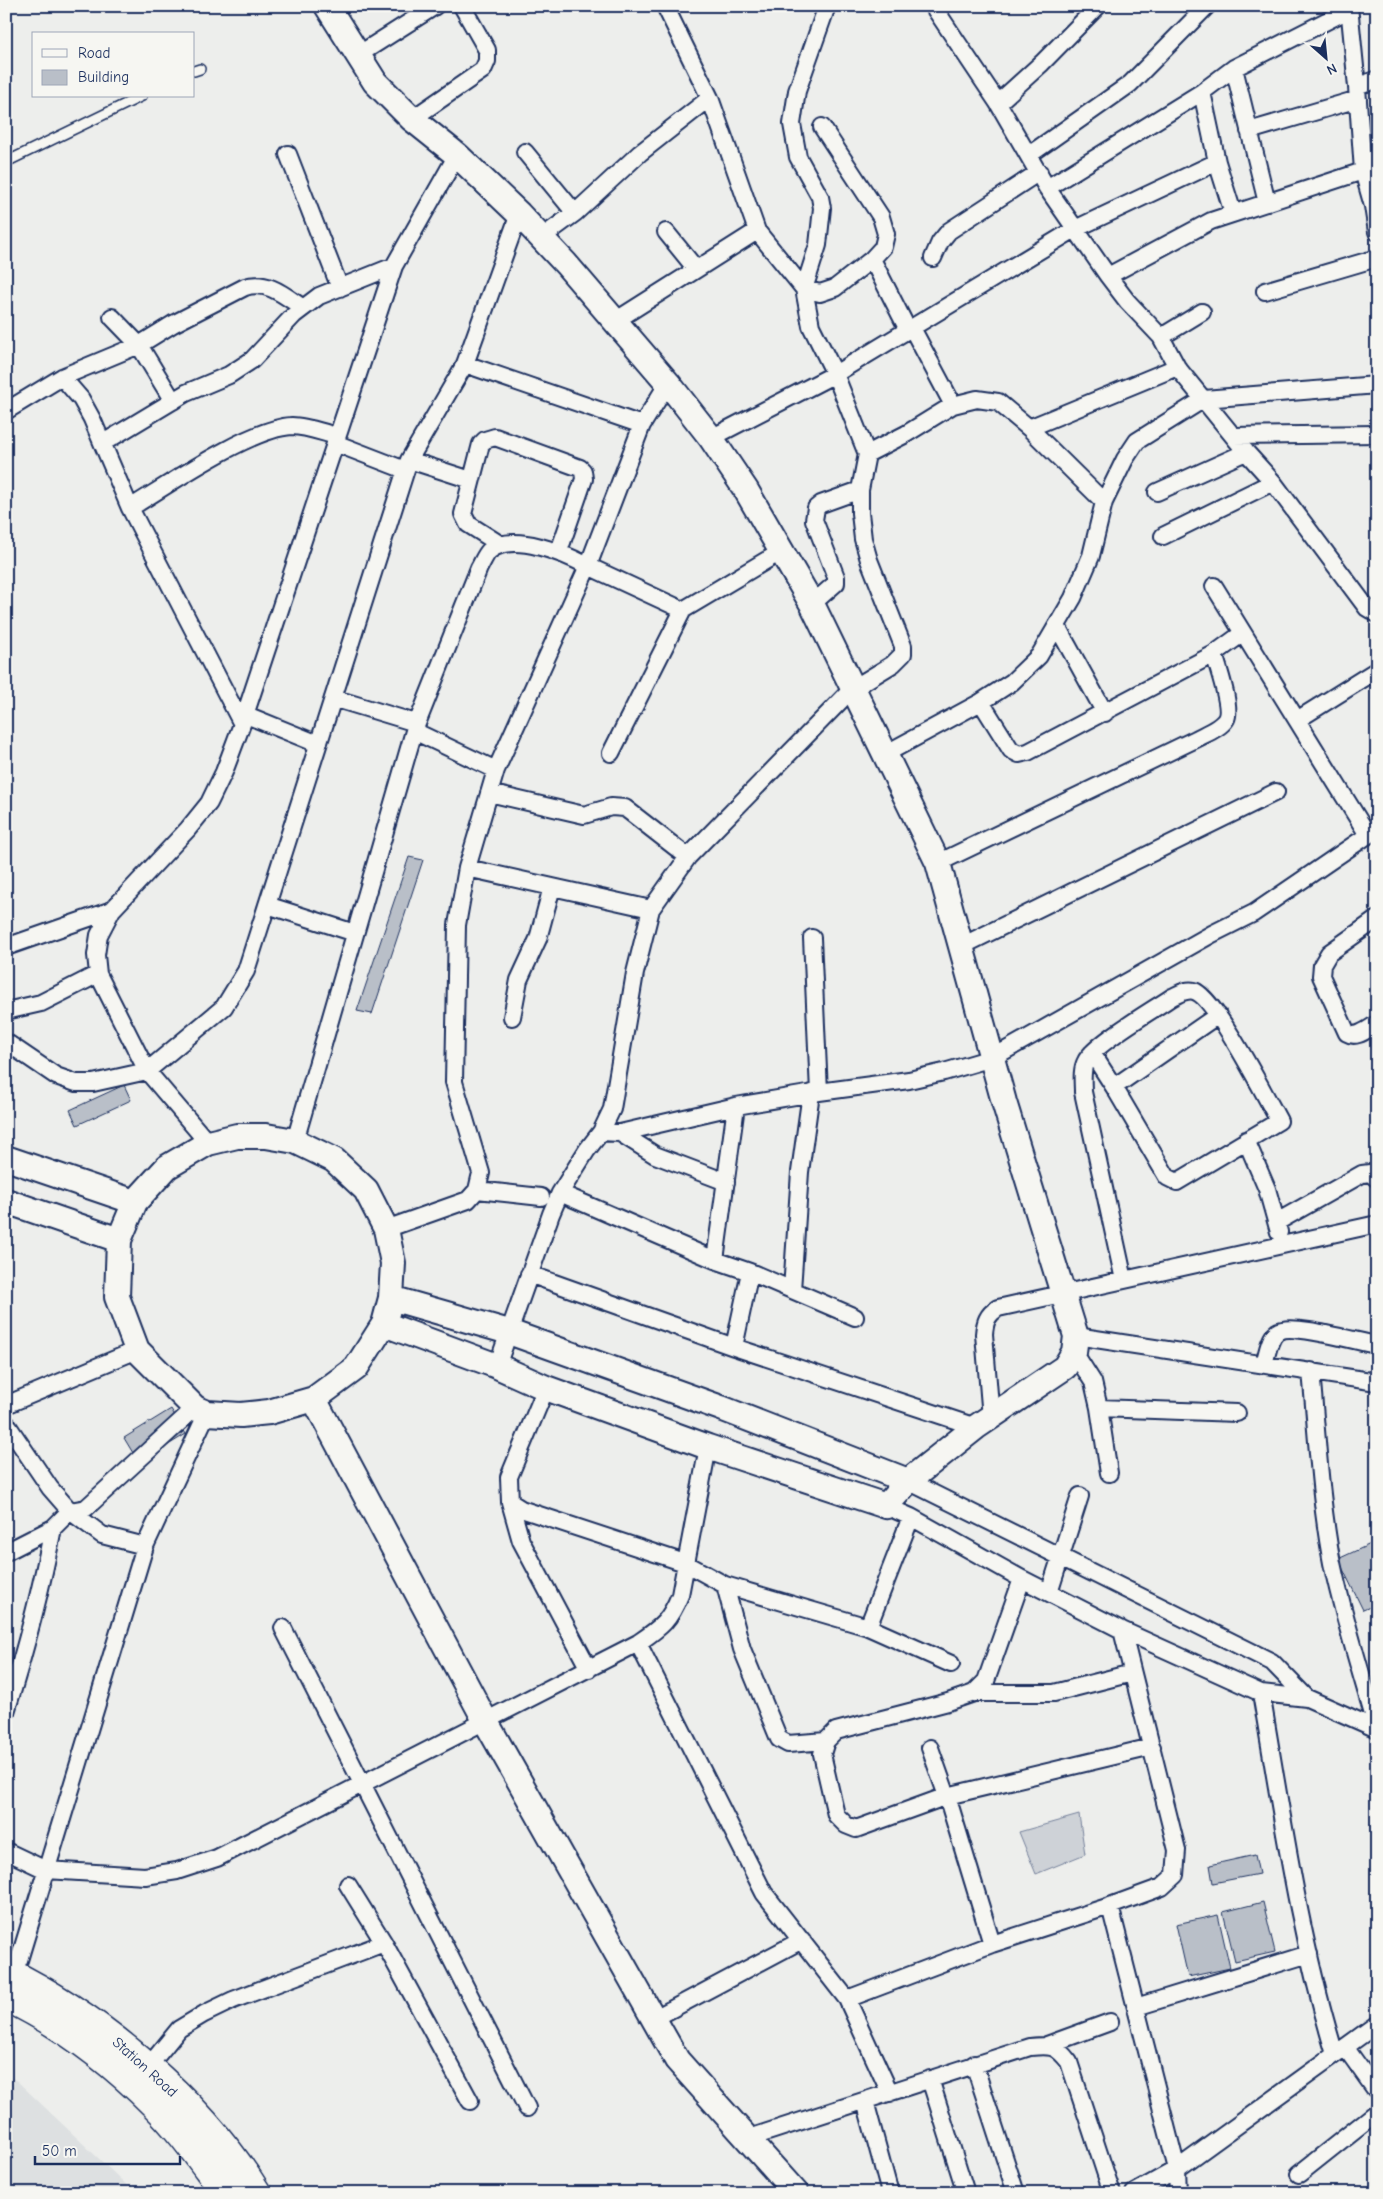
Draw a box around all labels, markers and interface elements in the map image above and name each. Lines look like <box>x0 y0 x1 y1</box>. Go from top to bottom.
legend <box>32 32 195 98</box>
north arrow <box>1300 32 1350 82</box>
text: Road <box>78 44 110 62</box>
text: N <box>1324 59 1340 79</box>
text: Building <box>78 68 129 86</box>
street label: Station Road <box>109 2033 181 2101</box>
scale bar <box>35 2134 180 2166</box>
text: 50 m <box>42 2142 77 2160</box>

